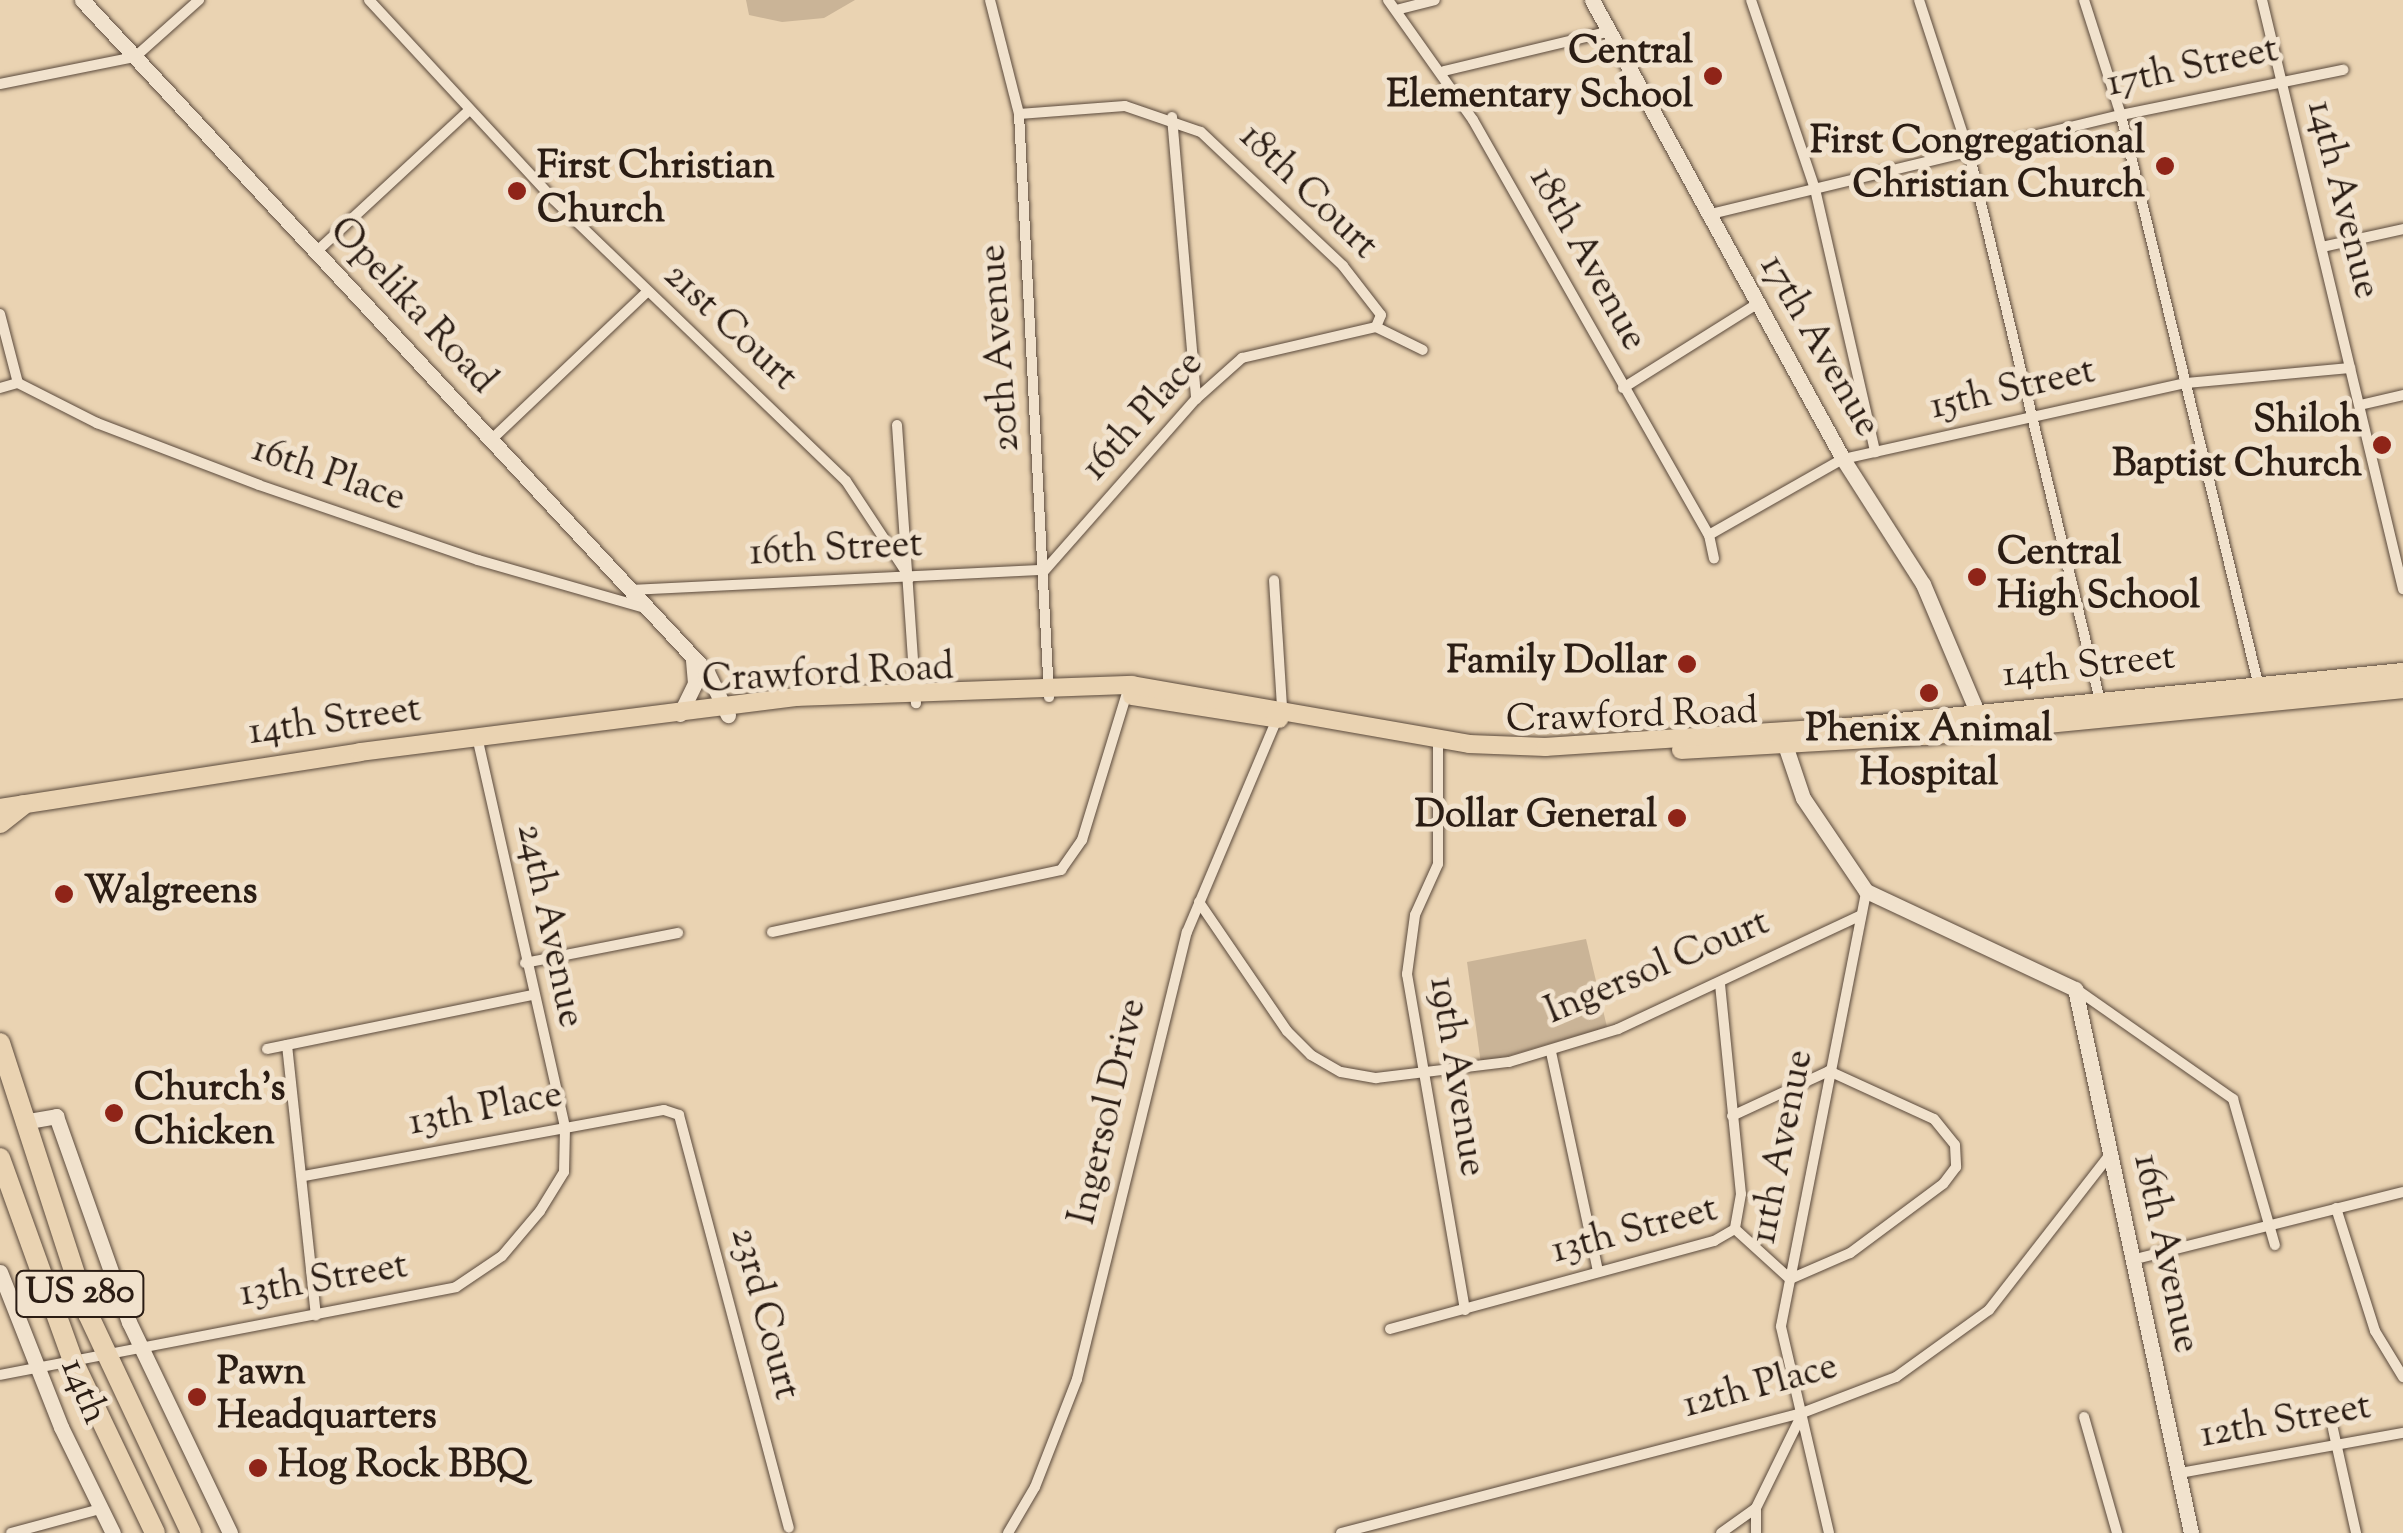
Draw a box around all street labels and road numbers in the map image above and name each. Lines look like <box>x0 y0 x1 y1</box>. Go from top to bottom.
street label: 17th Street <box>2103 29 2283 109</box>
street label: 14th Avenue <box>2294 96 2388 304</box>
street label: 18th Court <box>1228 116 1386 270</box>
street label: 18th Avenue <box>1517 160 1655 360</box>
street label: Opelika Road <box>318 209 504 405</box>
street label: 20th Avenue <box>972 243 1032 453</box>
street label: 17th Avenue <box>1748 248 1888 446</box>
street label: 21st Court <box>653 255 805 401</box>
street label: 16th Place <box>1074 343 1214 491</box>
street label: 15th Street <box>1926 350 2100 432</box>
street label: 16th Place <box>245 429 411 523</box>
street label: 16th Street <box>748 524 924 578</box>
street label: 14th Street <box>2000 636 2178 700</box>
street label: Crawford Road <box>701 647 955 705</box>
street label: 14th Street <box>246 688 424 758</box>
street label: Crawford Road <box>1505 691 1759 745</box>
street label: 24th Avenue <box>504 820 592 1032</box>
street label: Ingersol Court <box>1539 901 1777 1037</box>
street label: 19th Avenue <box>1417 974 1493 1180</box>
street label: Ingersol Drive <box>1062 995 1158 1229</box>
street label: 11th Avenue <box>1743 1046 1825 1248</box>
street label: 13th Place <box>405 1074 567 1148</box>
street label: 16th Avenue <box>2121 1150 2207 1358</box>
street label: 13th Street <box>1547 1188 1723 1276</box>
street label: 23rd Court <box>718 1223 808 1405</box>
street label: 13th Street <box>237 1245 411 1319</box>
road number: US 280 <box>15 1264 145 1324</box>
street label: 12th Place <box>1679 1346 1843 1430</box>
street label: 14th <box>48 1352 116 1432</box>
street label: 12th Street <box>2197 1386 2375 1460</box>

